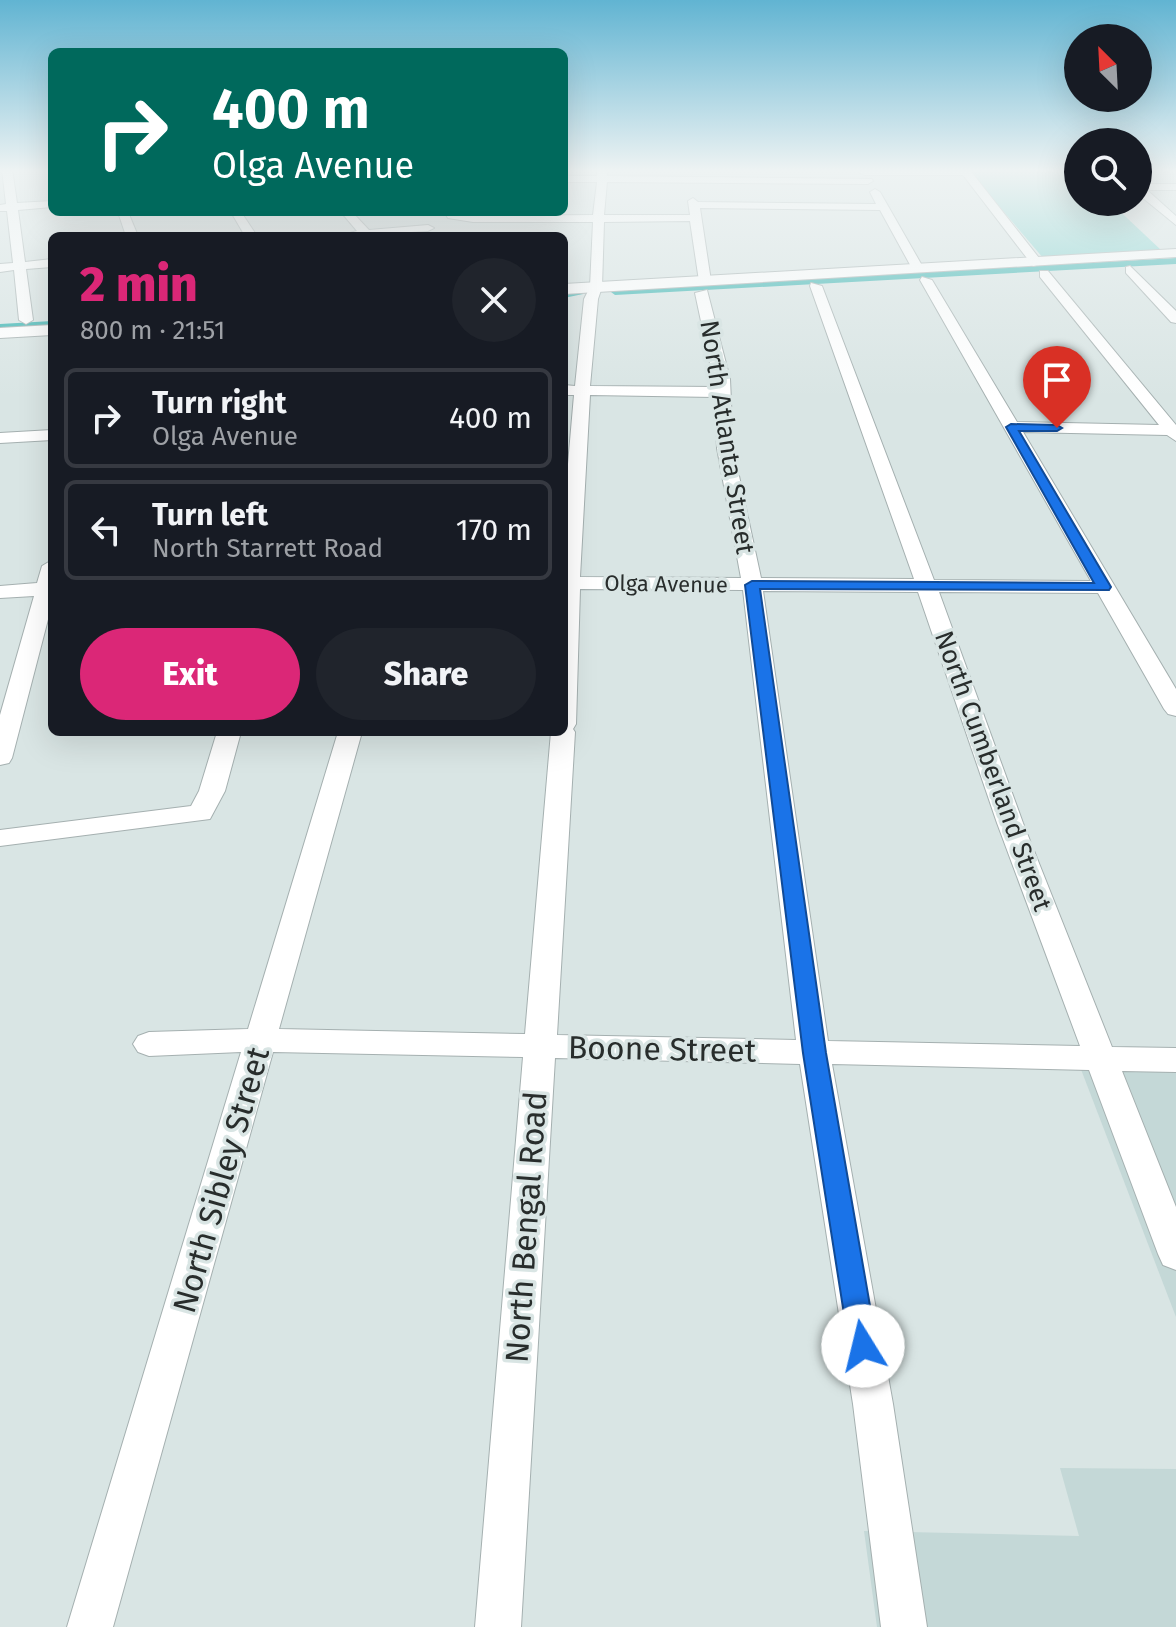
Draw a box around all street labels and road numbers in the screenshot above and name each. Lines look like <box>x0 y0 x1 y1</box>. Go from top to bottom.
street label: North Atlanta Street <box>693 318 761 557</box>
street label: Olga Avenue <box>604 569 728 599</box>
street label: North Cumberland Street <box>928 627 1058 916</box>
street label: Boone Street <box>568 1028 757 1070</box>
street label: North Sibley Street <box>165 1042 277 1317</box>
street label: North Bengal Road <box>498 1090 554 1364</box>

